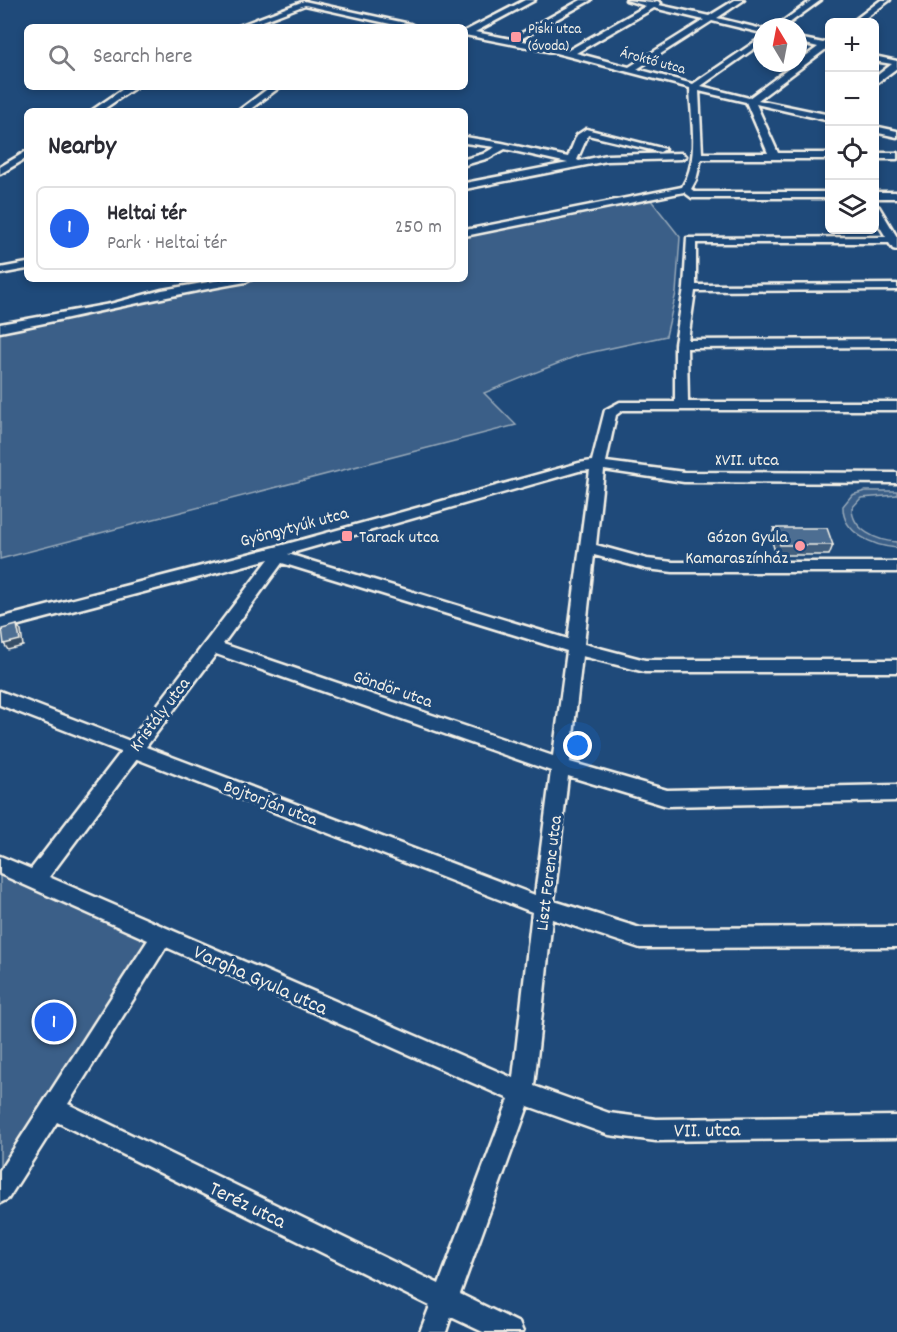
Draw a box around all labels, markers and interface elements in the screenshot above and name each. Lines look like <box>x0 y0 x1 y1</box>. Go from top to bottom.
north arrow <box>753 18 807 72</box>
map controls <box>825 18 879 234</box>
button: + <box>825 18 879 72</box>
place label: Piski utca (óvoda) <box>528 19 582 58</box>
search box <box>24 24 468 90</box>
marker: Piski utca (óvoda) <box>509 30 523 44</box>
icon: search <box>45 41 78 74</box>
text: Search here <box>93 42 192 73</box>
street label: Ároktő utca <box>617 43 689 81</box>
button: − <box>825 72 879 126</box>
button: locate <box>825 126 879 180</box>
text: Nearby <box>48 129 116 166</box>
button: layers <box>825 180 879 234</box>
text: Heltai tér <box>107 199 186 230</box>
text: 1 <box>67 214 72 242</box>
text: 250 m <box>395 214 442 242</box>
text: Park · Heltai tér <box>107 230 227 258</box>
street label: XVII. utca <box>715 449 779 474</box>
street label: Gyöngytyúk utca <box>238 502 352 555</box>
place label: Tarack utca <box>359 526 439 551</box>
place label: Gózon Gyula Kamaraszínház <box>685 526 789 572</box>
marker: Tarack utca <box>340 529 354 543</box>
marker: Gózon Gyula Kamaraszínház <box>793 539 807 553</box>
street label: Göndör utca <box>349 665 436 716</box>
street label: Kristály utca <box>125 673 198 758</box>
your location <box>563 731 592 760</box>
street label: Bojtorján utca <box>219 775 321 834</box>
street label: Liszt Ferenc utca <box>531 814 570 932</box>
street label: Vargha Gyula utca <box>188 939 333 1025</box>
pin: 1 <box>34 1000 74 1044</box>
street label: VII. utca <box>674 1116 742 1148</box>
street label: Teréz utca <box>203 1175 291 1239</box>

